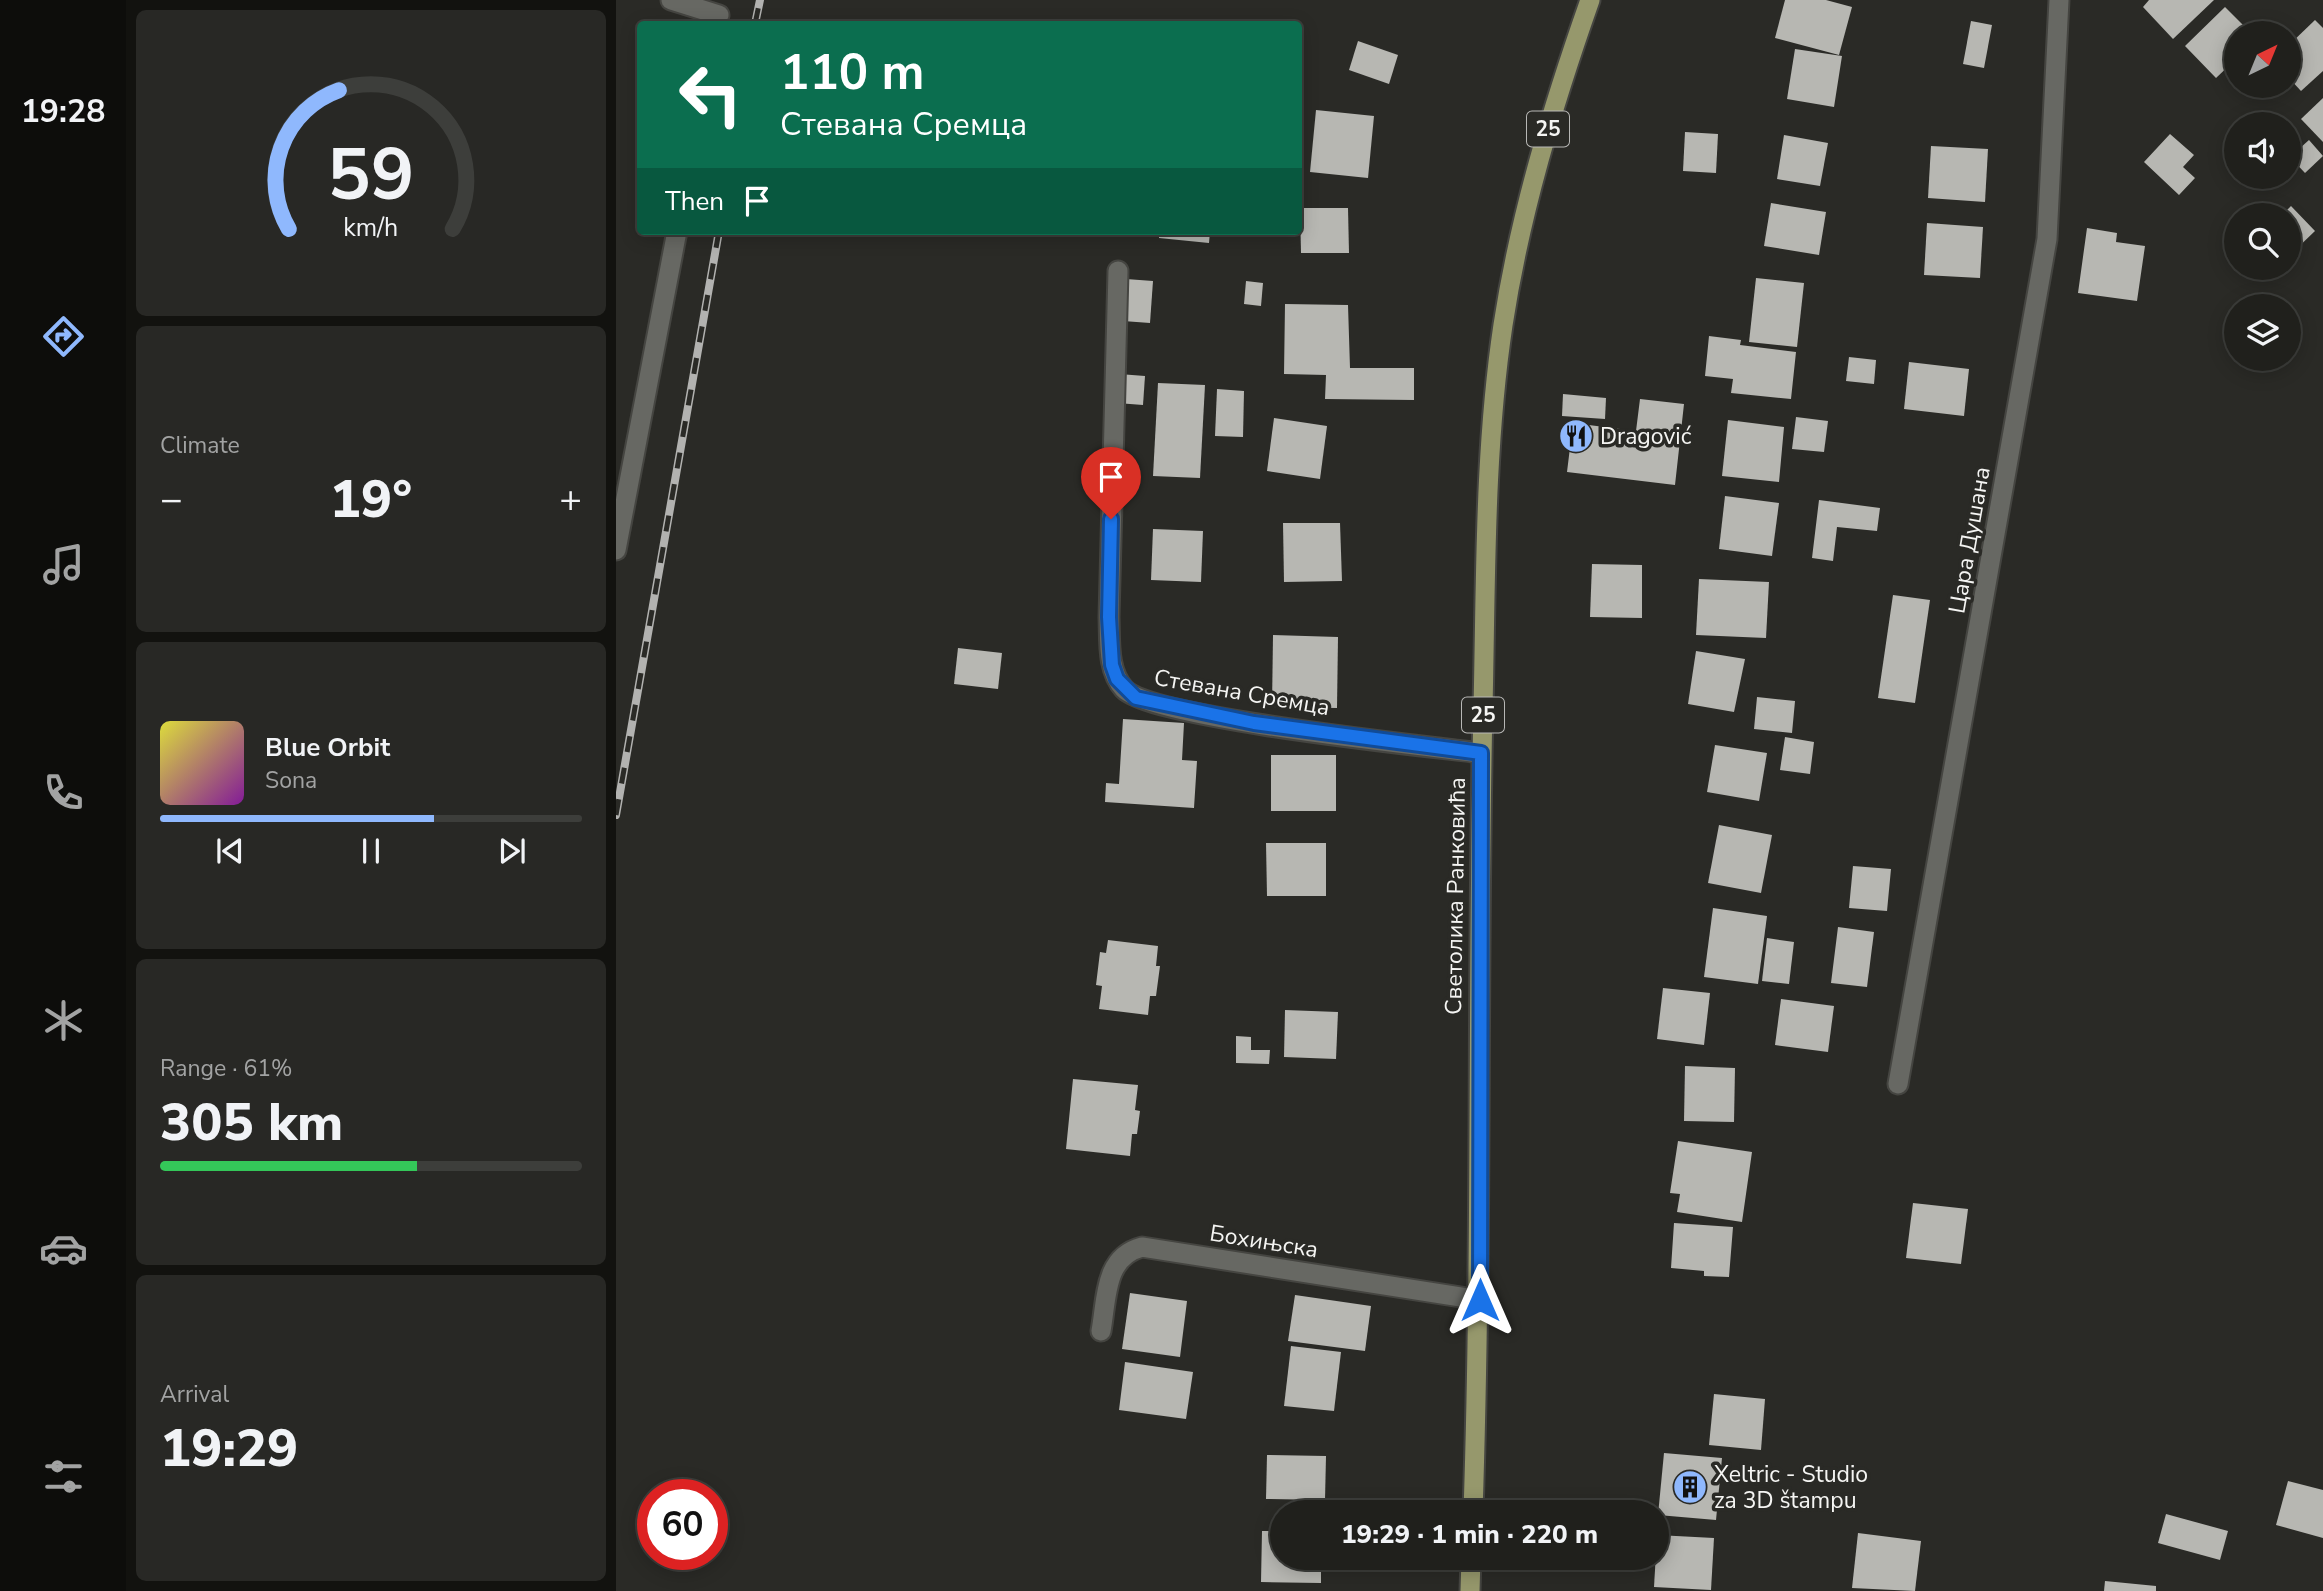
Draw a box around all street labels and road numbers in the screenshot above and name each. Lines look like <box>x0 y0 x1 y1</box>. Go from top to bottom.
road number: 25 <box>1527 111 1569 146</box>
street label: Цара Душана <box>1941 464 1998 616</box>
street label: Стевана Сремца <box>1152 662 1332 723</box>
road number: 25 <box>1462 698 1504 732</box>
street label: Светолика Ранковића <box>1438 777 1473 1015</box>
street label: Бохињска <box>1207 1218 1320 1265</box>

